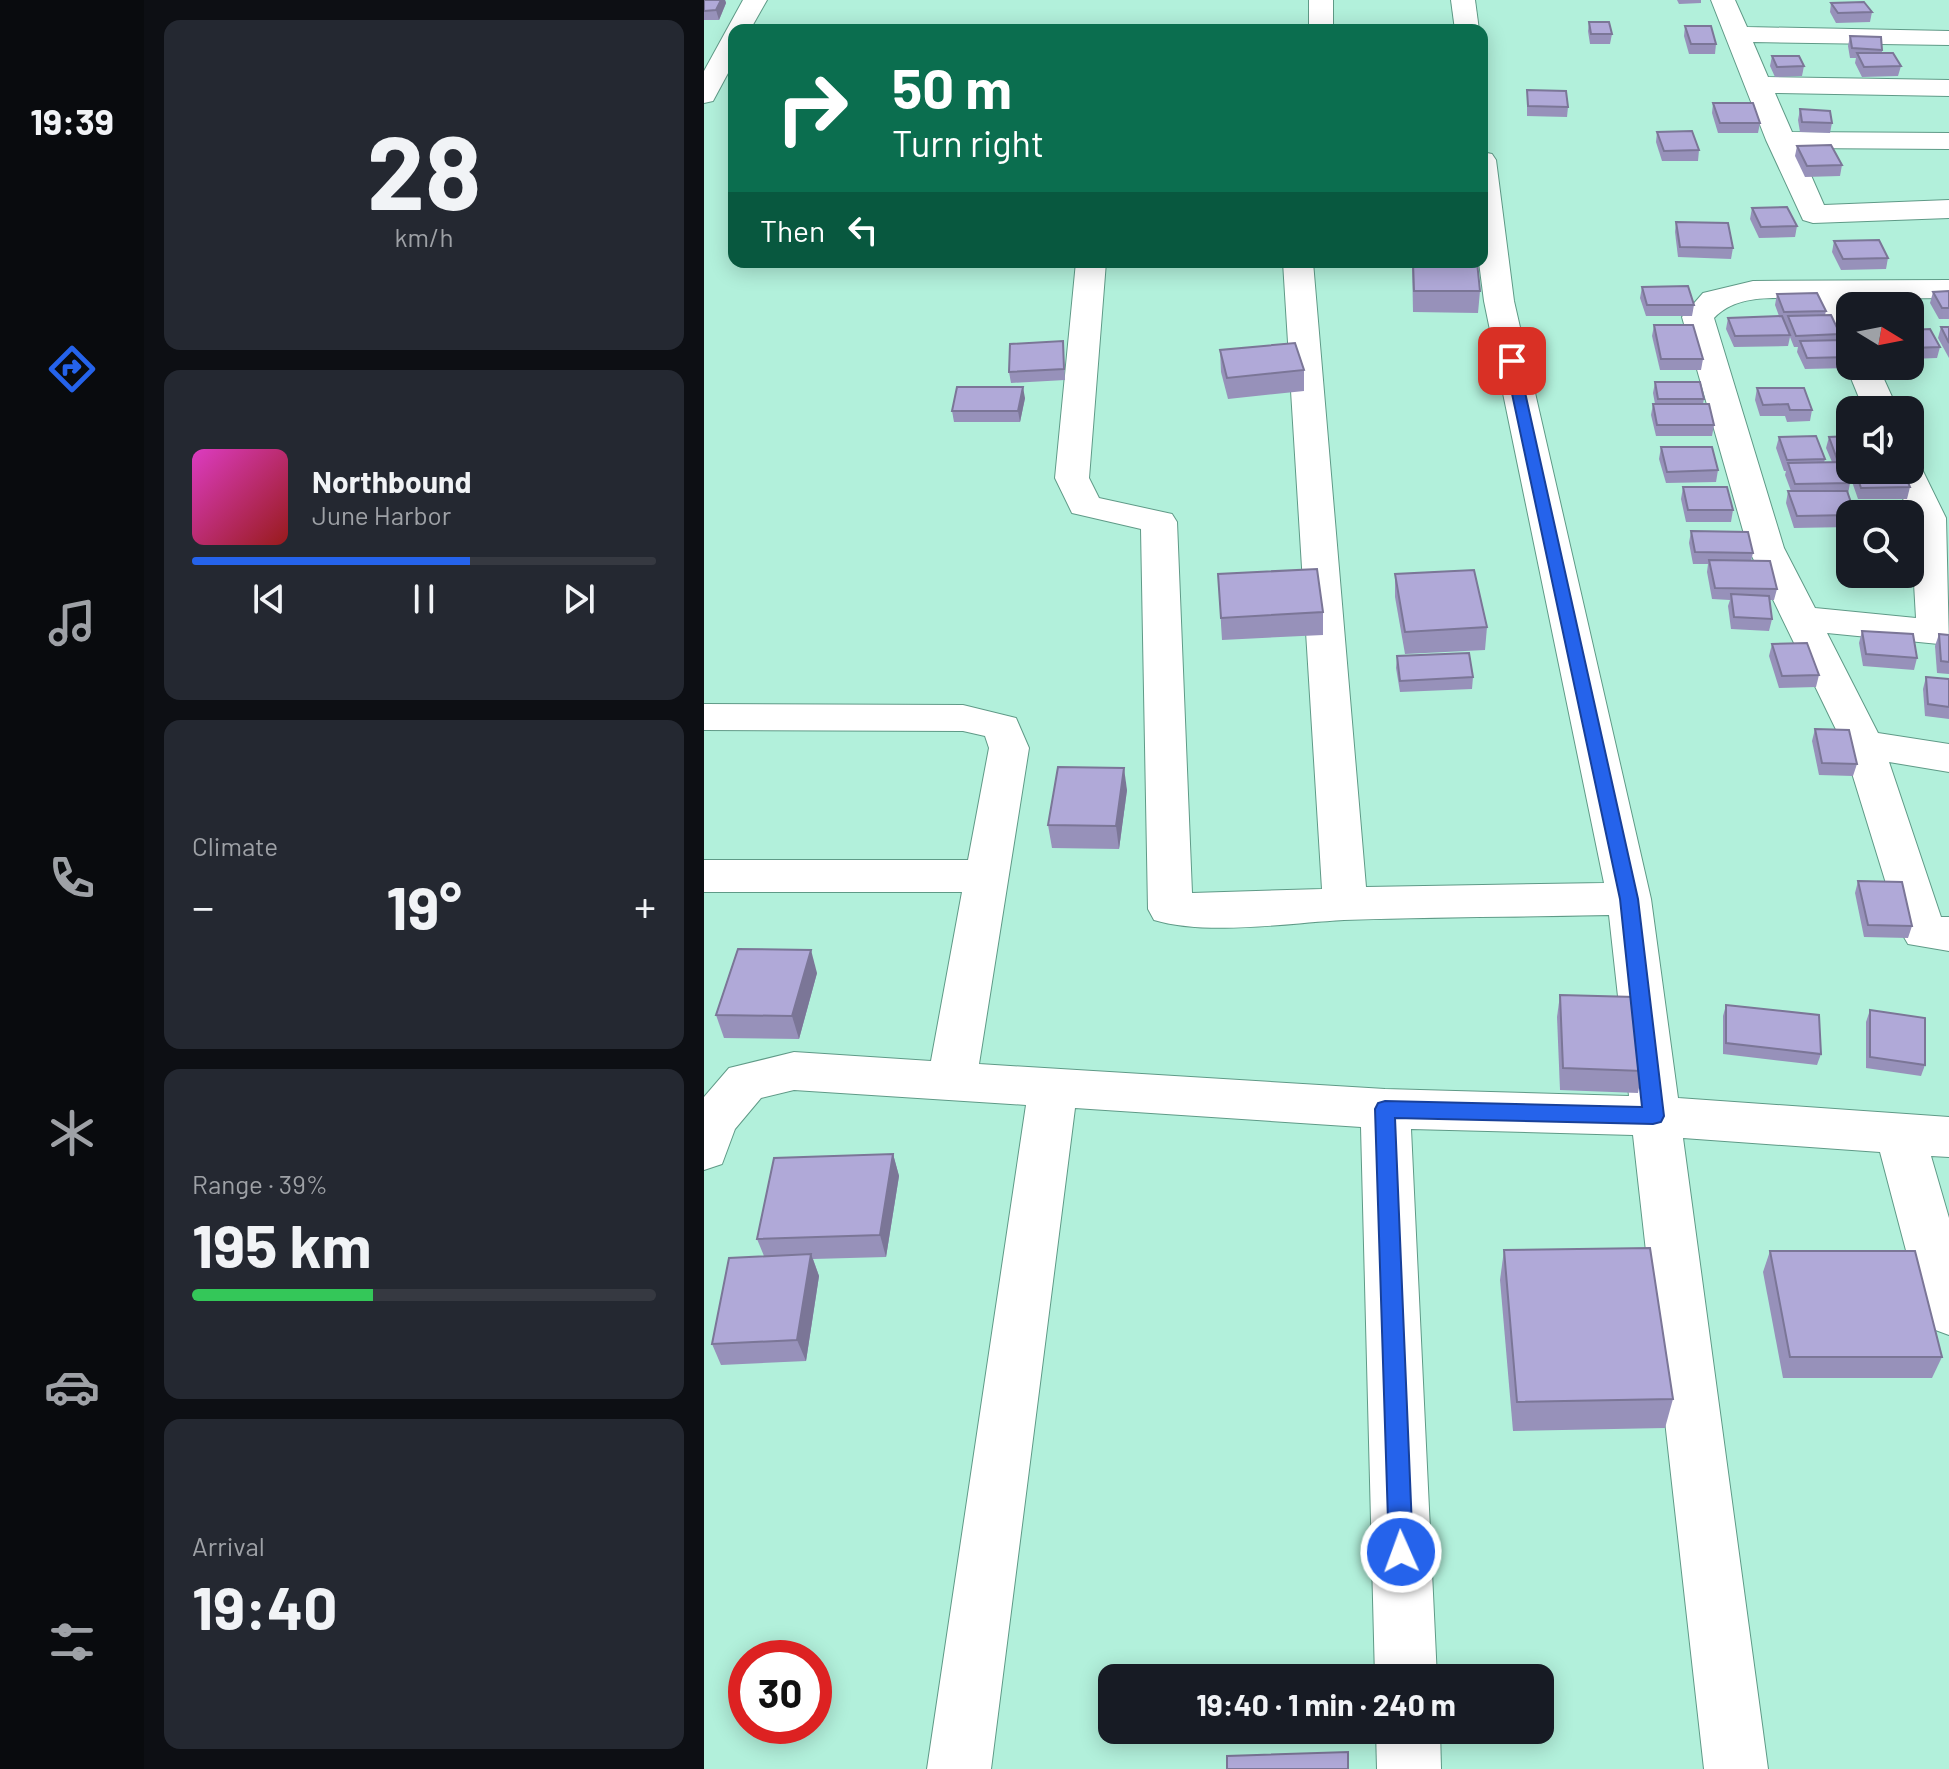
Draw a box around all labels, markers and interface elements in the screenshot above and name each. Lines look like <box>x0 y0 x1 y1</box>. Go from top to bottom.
text: 50 m <box>892 53 1012 120</box>
icon: right <box>760 56 864 160</box>
text: 19:39 <box>30 99 114 142</box>
text: 28 <box>367 106 481 231</box>
text: Turn right <box>892 121 1044 164</box>
icon: left <box>841 208 885 252</box>
text: Then <box>760 212 825 248</box>
text: km/h <box>395 221 453 252</box>
north arrow <box>1836 292 1924 380</box>
map controls <box>1836 292 1924 588</box>
pin <box>1478 327 1546 395</box>
icon: arrive <box>1490 339 1534 383</box>
icon: directions <box>44 341 100 397</box>
button: sound <box>1836 396 1924 484</box>
text: Northbound <box>312 463 471 499</box>
text: June Harbor <box>312 499 451 530</box>
button: search <box>1836 500 1924 588</box>
icon: previous <box>247 577 291 621</box>
icon: pause <box>402 577 446 621</box>
icon: next <box>557 577 601 621</box>
icon: music <box>44 595 100 651</box>
text: Climate <box>192 830 278 861</box>
icon: phone <box>44 850 100 906</box>
text: 19° <box>386 870 462 942</box>
text: − <box>192 879 214 932</box>
text: + <box>634 879 656 932</box>
icon: climate <box>44 1105 100 1161</box>
text: Range · 39% <box>192 1168 328 1199</box>
text: 195 km <box>192 1208 372 1280</box>
icon: car <box>44 1359 100 1415</box>
position arrow <box>1359 1510 1443 1594</box>
text: Arrival <box>192 1530 265 1561</box>
text: 19:40 <box>192 1570 337 1642</box>
icon: filters <box>44 1614 100 1670</box>
speed limit sign: 30 <box>728 1640 832 1744</box>
text: 19:40 · 1 min · 240 m <box>1196 1686 1456 1722</box>

